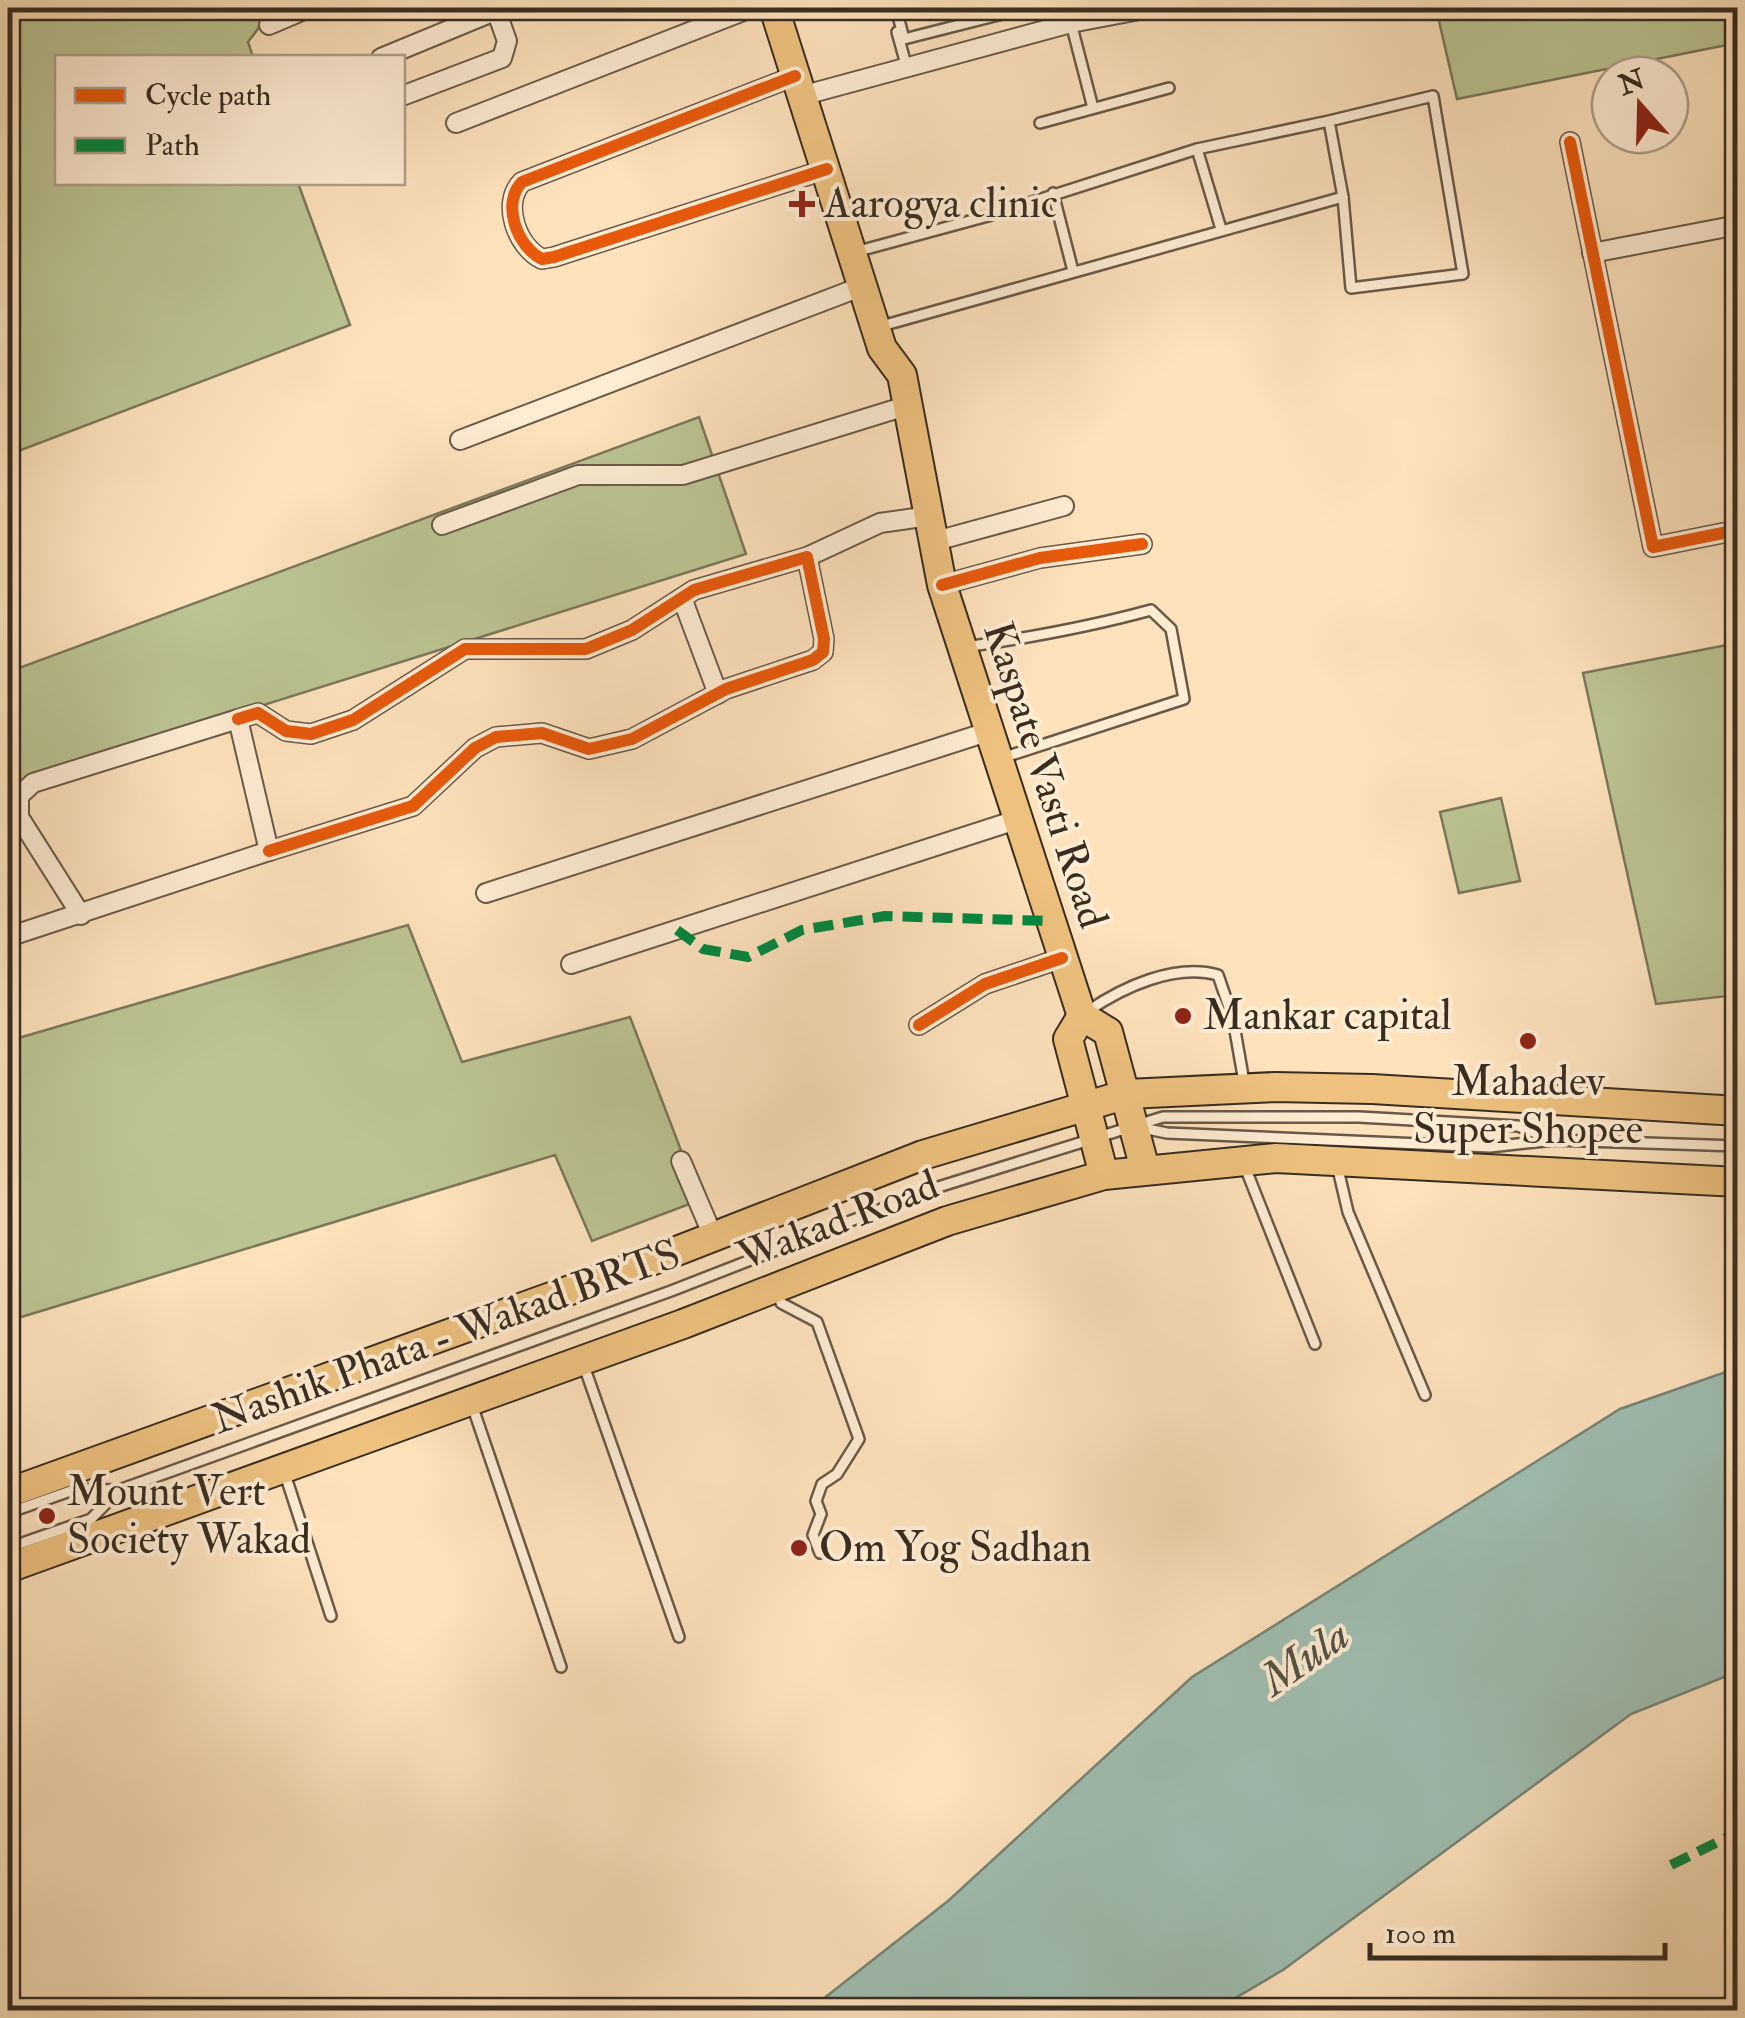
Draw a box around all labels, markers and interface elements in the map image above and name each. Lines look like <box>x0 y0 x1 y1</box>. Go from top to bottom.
legend <box>55 55 405 185</box>
north arrow <box>1590 55 1690 155</box>
text: N <box>1613 62 1651 104</box>
text: Cycle path <box>145 77 271 114</box>
text: Path <box>145 127 200 164</box>
place label: Aarogya clinic <box>823 178 1058 230</box>
marker: Aarogya clinic <box>789 191 815 217</box>
street label: Kaspate Vasti Road <box>971 615 1119 935</box>
place label: Mankar capital <box>1203 990 1452 1042</box>
marker: Mankar capital <box>1172 1005 1194 1027</box>
marker: Mahadev Super Shopee <box>1517 1030 1539 1052</box>
place label: Mahadev Super Shopee <box>1413 1056 1643 1156</box>
street label: Wakad Road <box>729 1159 946 1283</box>
street label: Nashik Phata - Wakad BRTS <box>205 1228 687 1446</box>
place label: Mount Vert Society Wakad <box>67 1466 311 1566</box>
marker: Mount Vert Society Wakad <box>36 1505 58 1527</box>
place label: Om Yog Sadhan <box>819 1522 1091 1574</box>
marker: Om Yog Sadhan <box>788 1537 810 1559</box>
water label: Mula <box>1247 1608 1360 1710</box>
scale bar <box>1370 1898 1665 1960</box>
text: 100 m <box>1385 1915 1456 1952</box>

